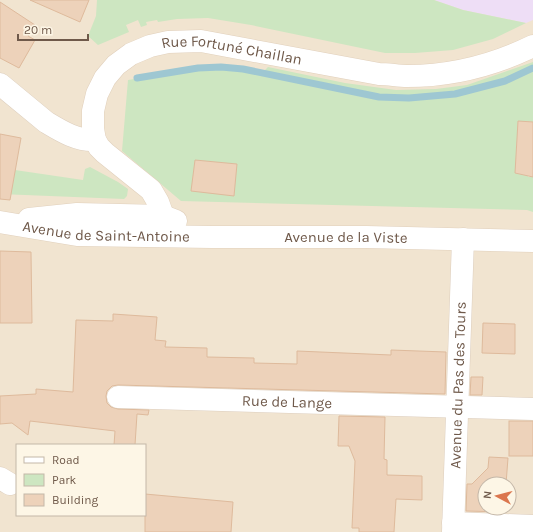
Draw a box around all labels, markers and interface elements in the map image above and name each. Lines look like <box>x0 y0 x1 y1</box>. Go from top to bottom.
scale bar <box>18 16 88 42</box>
text: 20 m <box>24 23 52 37</box>
street label: Rue Fortuné Chaillan <box>159 32 304 69</box>
street label: Avenue de Saint-Antoine <box>21 217 190 246</box>
street label: Avenue de la Viste <box>284 228 408 247</box>
street label: Avenue du Pas des Tours <box>446 301 470 469</box>
street label: Rue de Lange <box>242 392 332 412</box>
legend <box>16 444 146 516</box>
text: Road <box>52 453 80 467</box>
text: Park <box>52 473 77 487</box>
north arrow <box>477 476 517 516</box>
text: N <box>481 490 495 500</box>
text: Building <box>52 493 99 507</box>

